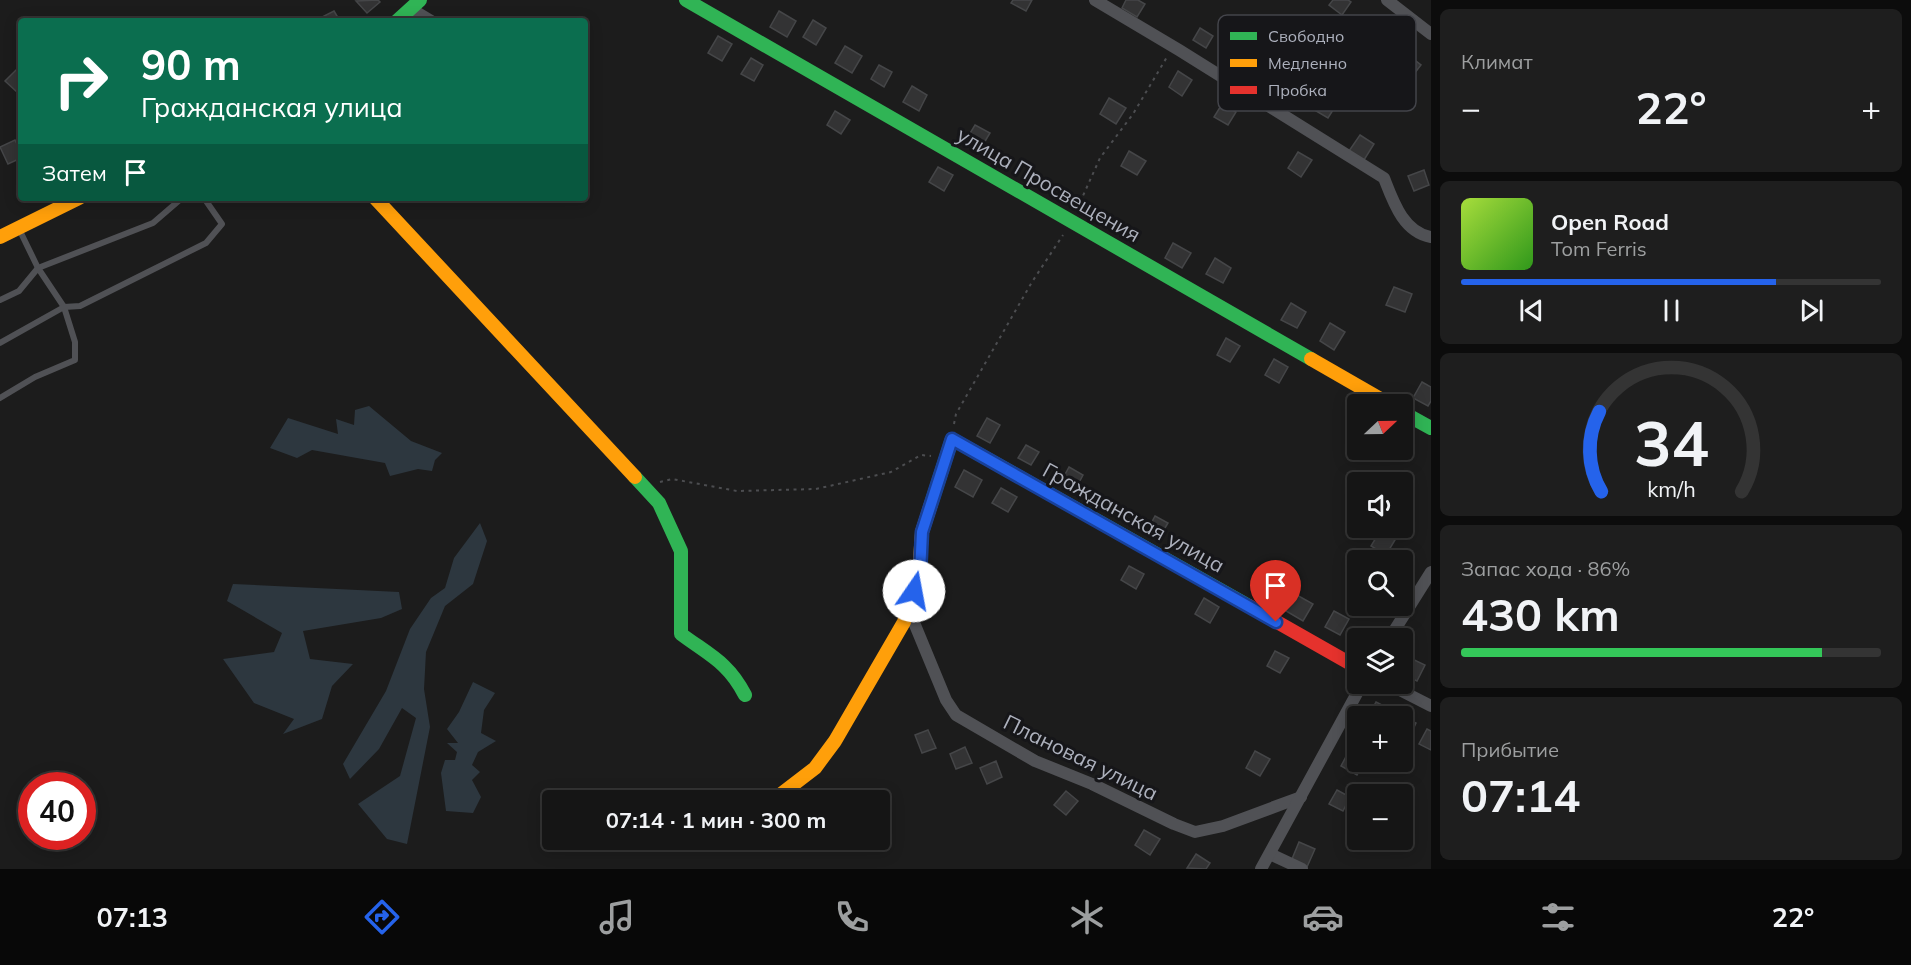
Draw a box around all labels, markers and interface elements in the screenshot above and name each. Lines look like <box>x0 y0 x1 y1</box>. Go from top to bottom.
legend <box>1218 15 1416 111</box>
text: Свободно <box>1268 26 1344 46</box>
text: 90 m <box>141 38 241 91</box>
icon: right <box>42 42 120 120</box>
text: Климат <box>1461 49 1533 74</box>
text: Медленно <box>1268 53 1347 73</box>
text: 22° <box>1635 79 1707 135</box>
text: Пробка <box>1268 80 1327 100</box>
text: − <box>1461 87 1481 128</box>
text: + <box>1861 87 1881 128</box>
text: Гражданская улица <box>141 90 403 124</box>
street label: улица Просвещения <box>953 121 1145 247</box>
icon: arrive <box>119 156 152 189</box>
text: Затем <box>42 159 107 187</box>
text: Open Road <box>1551 208 1669 236</box>
text: Tom Ferris <box>1551 236 1647 261</box>
icon: previous <box>1515 294 1548 327</box>
icon: pause <box>1655 294 1688 327</box>
icon: next <box>1795 294 1828 327</box>
north arrow <box>1347 394 1413 460</box>
map controls <box>1347 394 1413 850</box>
text: 34 <box>1634 403 1708 482</box>
street label: Гражданская улица <box>1039 456 1229 578</box>
button: sound <box>1347 472 1413 538</box>
text: km/h <box>1647 475 1695 502</box>
button: search <box>1347 550 1413 616</box>
text: Запас хода · 86% <box>1461 556 1630 581</box>
position arrow <box>882 559 946 623</box>
pin <box>1250 560 1301 622</box>
icon: arrive <box>1259 569 1292 602</box>
text: 430 km <box>1461 586 1620 642</box>
button: layers <box>1347 628 1413 694</box>
button: + <box>1347 706 1413 772</box>
street label: Плановая улица <box>999 708 1163 806</box>
text: Прибытие <box>1461 737 1559 762</box>
text: 07:14 <box>1461 767 1580 823</box>
speed limit sign: 40 <box>18 772 96 850</box>
button: − <box>1347 784 1413 850</box>
text: 07:14 · 1 мин · 300 m <box>606 806 826 834</box>
icon: directions <box>361 896 403 938</box>
icon: music <box>596 896 638 938</box>
icon: phone <box>831 896 873 938</box>
icon: climate <box>1066 896 1108 938</box>
icon: car <box>1302 896 1344 938</box>
icon: filters <box>1537 896 1579 938</box>
text: 07:13 <box>97 900 168 934</box>
text: 22° <box>1772 900 1814 934</box>

